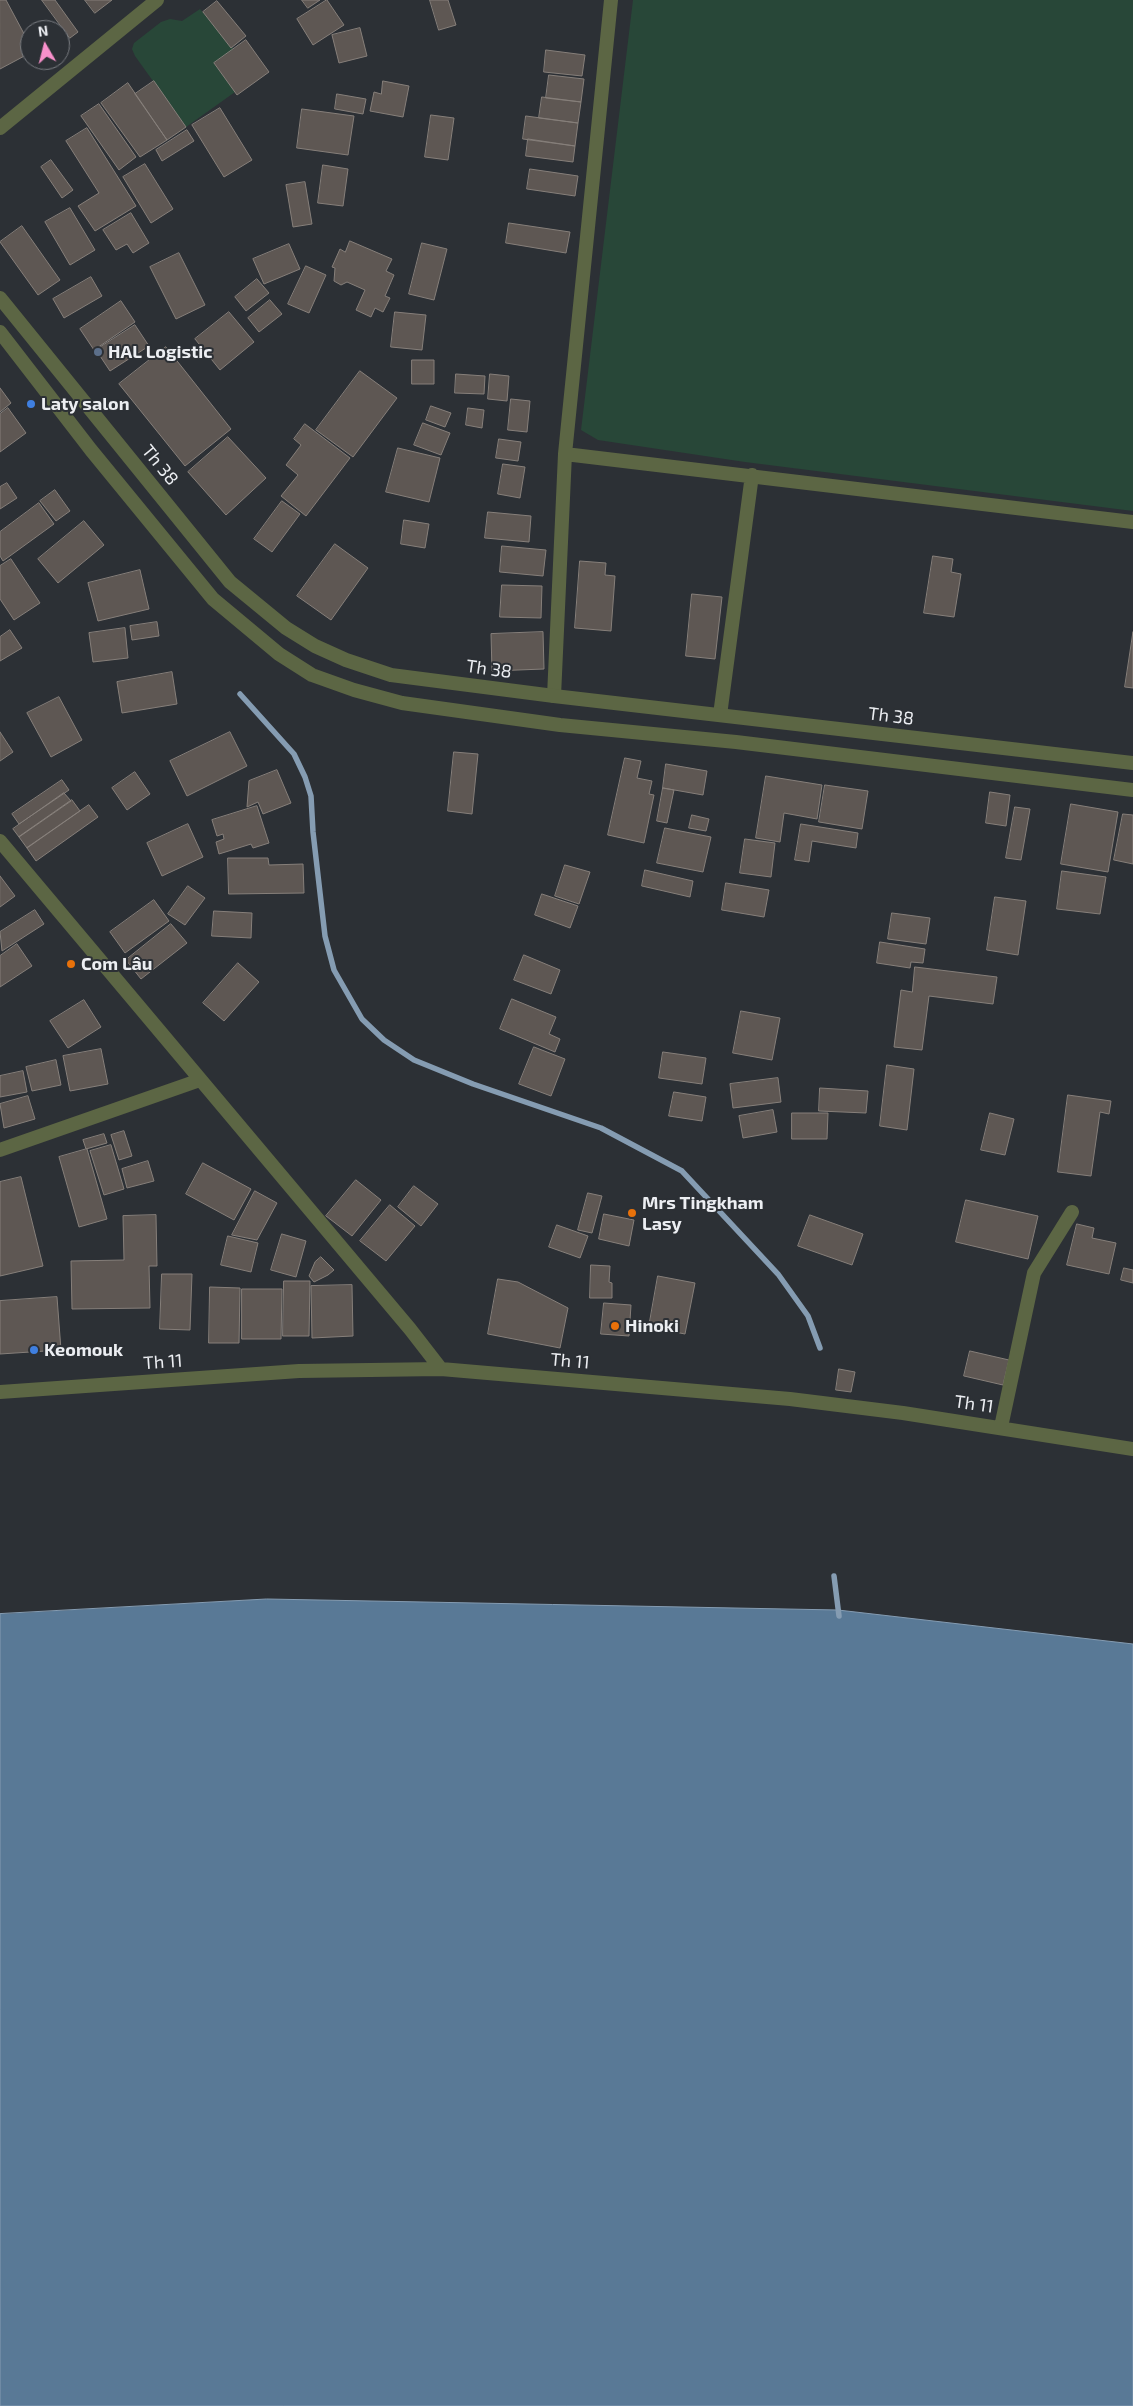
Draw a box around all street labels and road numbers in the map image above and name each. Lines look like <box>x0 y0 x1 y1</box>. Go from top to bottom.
street label: Th 38 <box>137 440 183 490</box>
street label: Th 38 <box>465 655 513 683</box>
street label: Th 38 <box>867 702 915 730</box>
street label: Th 11 <box>550 1349 590 1373</box>
street label: Th 11 <box>143 1350 183 1374</box>
street label: Th 11 <box>953 1391 995 1417</box>

